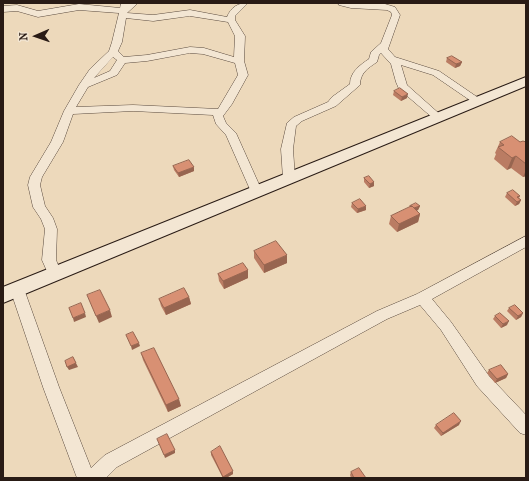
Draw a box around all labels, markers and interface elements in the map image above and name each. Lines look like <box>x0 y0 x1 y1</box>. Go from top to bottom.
north arrow <box>16 16 56 56</box>
text: N <box>17 32 30 41</box>

